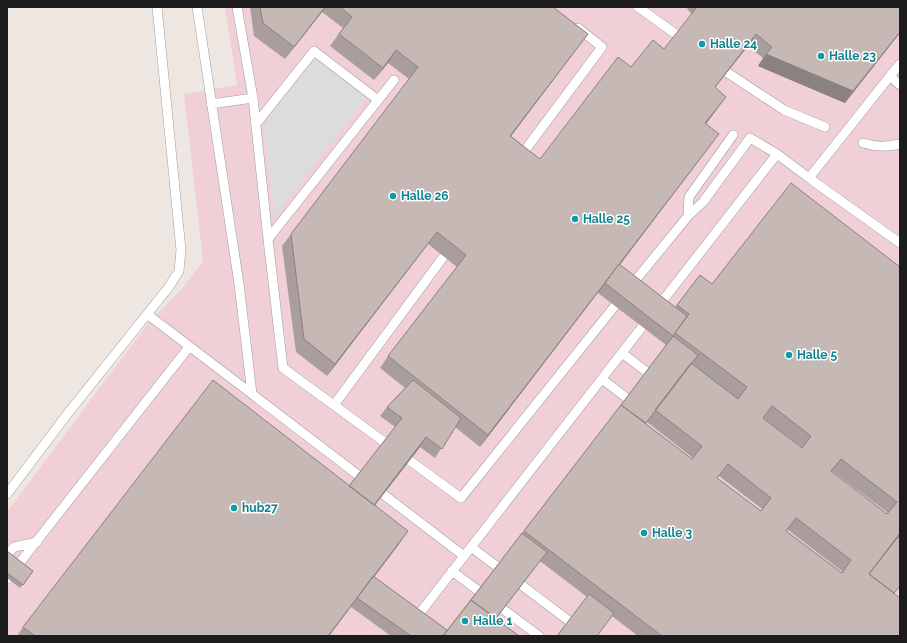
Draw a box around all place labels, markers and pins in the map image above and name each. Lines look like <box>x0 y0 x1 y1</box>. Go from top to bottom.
place label: Halle 24 <box>710 37 757 51</box>
marker: Halle 24 <box>697 39 707 49</box>
place label: Halle 23 <box>829 49 876 63</box>
marker: Halle 23 <box>816 51 826 61</box>
place label: Halle 26 <box>401 189 448 203</box>
marker: Halle 26 <box>388 191 398 201</box>
place label: Halle 25 <box>583 212 630 226</box>
marker: Halle 25 <box>570 214 580 224</box>
place label: Halle 5 <box>797 348 837 362</box>
marker: Halle 5 <box>784 350 794 360</box>
place label: hub27 <box>242 501 278 515</box>
marker: hub27 <box>229 503 239 513</box>
place label: Halle 3 <box>652 526 692 540</box>
marker: Halle 3 <box>639 528 649 538</box>
place label: Halle 1 <box>473 614 512 628</box>
marker: Halle 1 <box>460 616 470 626</box>

